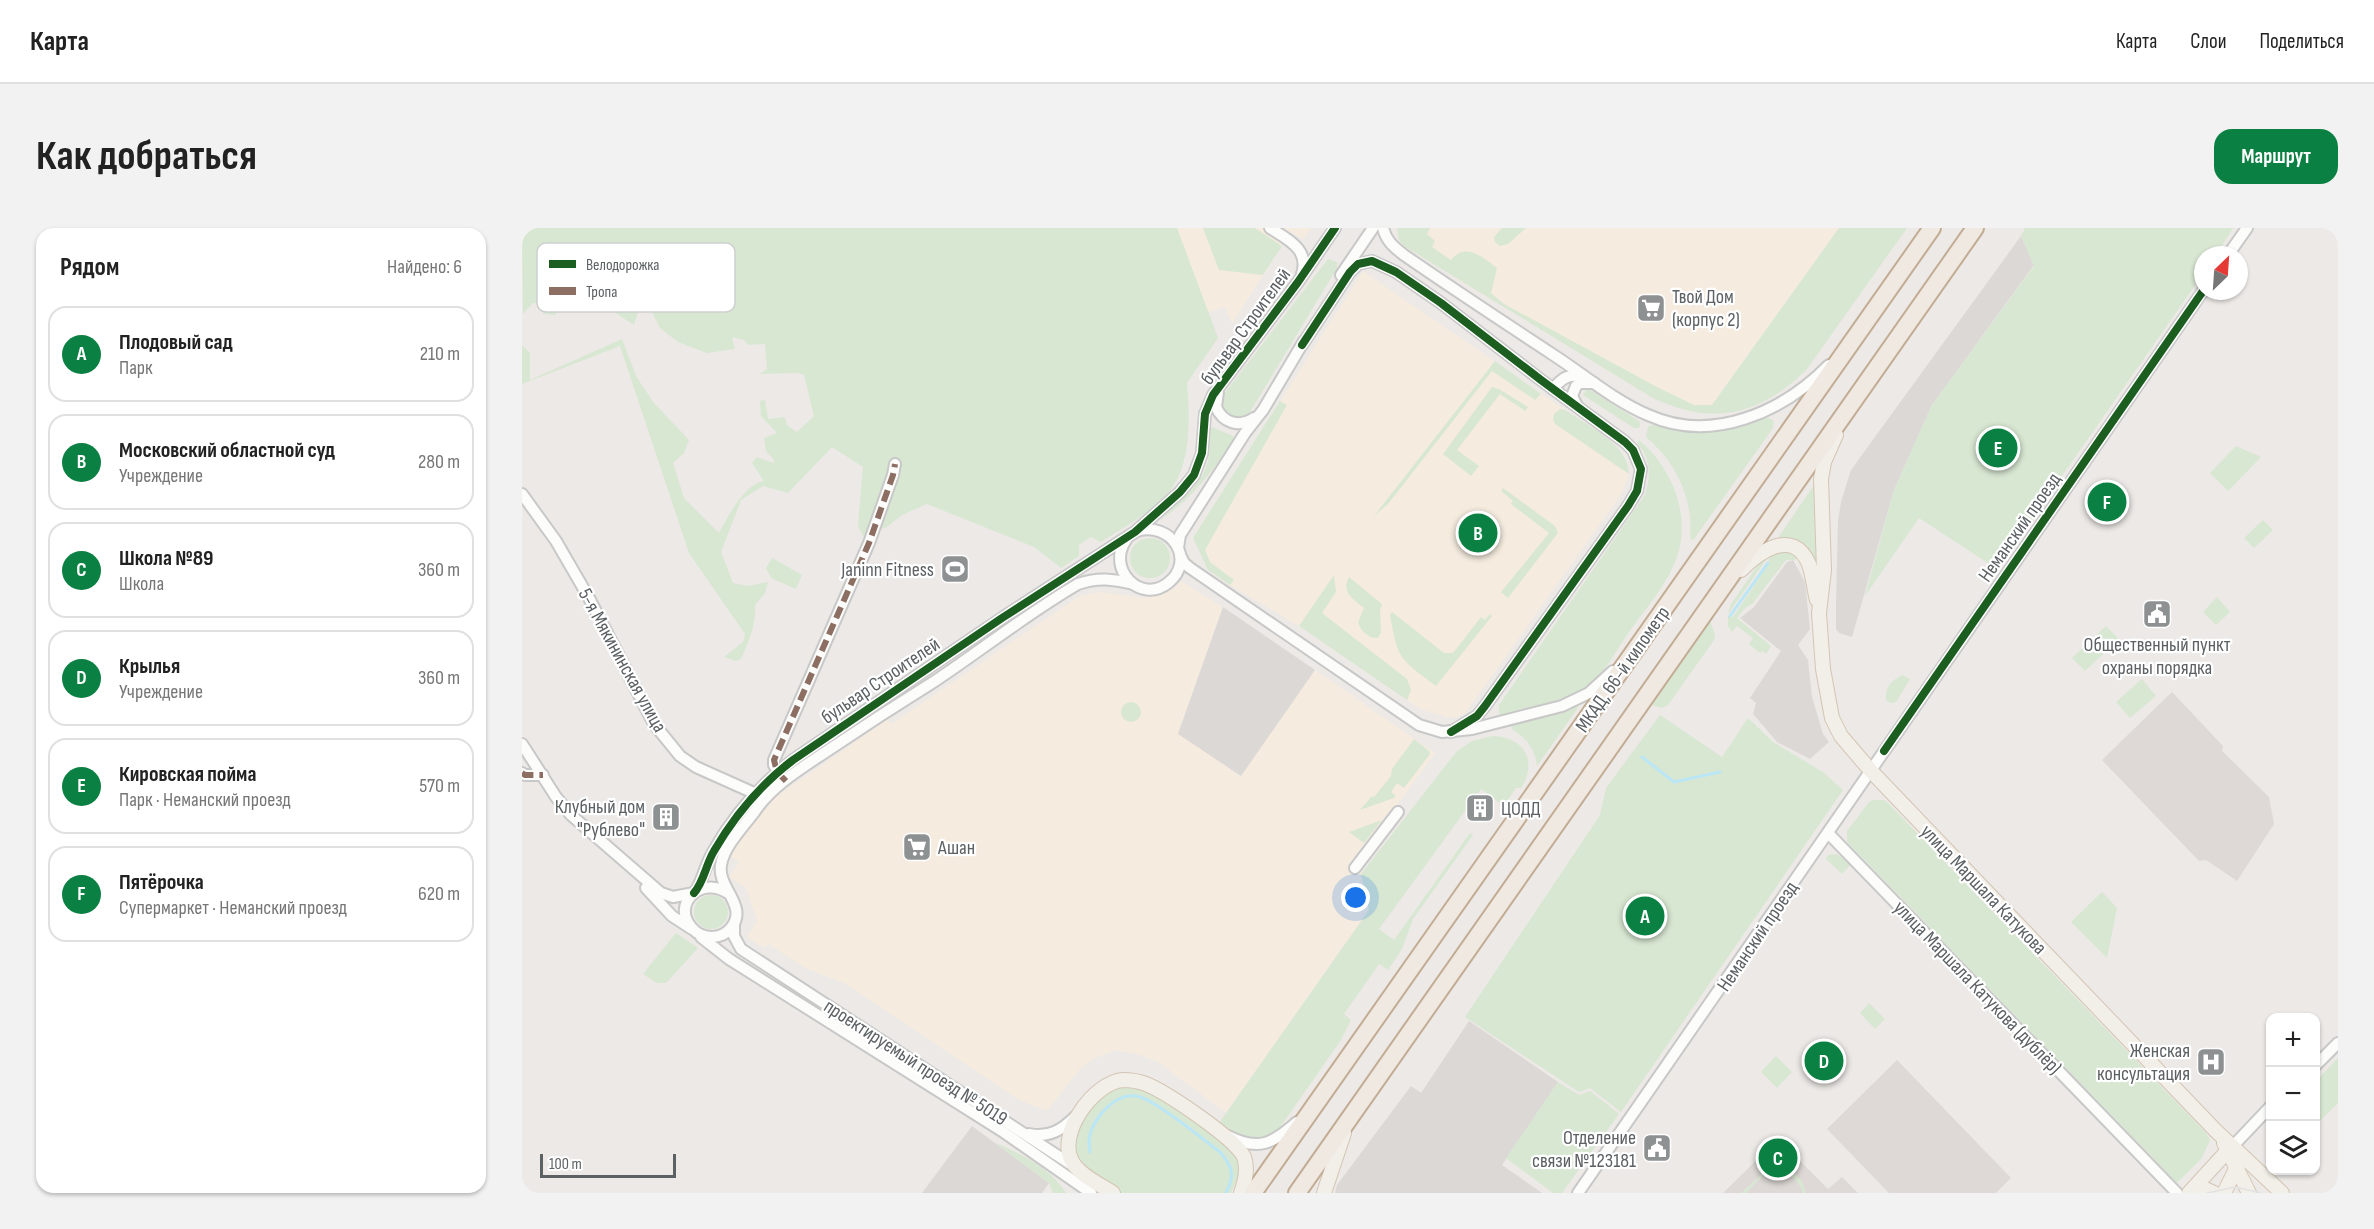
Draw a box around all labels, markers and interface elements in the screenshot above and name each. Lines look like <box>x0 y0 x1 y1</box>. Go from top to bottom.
text: Карта <box>30 25 89 58</box>
text: Карта <box>2116 29 2157 54</box>
text: Слои <box>2190 29 2226 54</box>
text: Поделиться <box>2259 29 2344 54</box>
button: Маршрут <box>2214 129 2338 184</box>
text: Как добраться <box>36 131 257 182</box>
legend <box>537 243 735 312</box>
north arrow <box>2194 246 2248 300</box>
text: Рядом <box>60 252 119 283</box>
text: Найдено: 6 <box>387 255 462 279</box>
text: Велодорожка <box>586 256 659 275</box>
street label: бульвар Строителей <box>1196 264 1296 389</box>
text: Тропа <box>586 283 617 302</box>
place label: Твой Дом (корпус 2) <box>1672 285 1740 332</box>
supermarket icon: Твой Дом (корпус 2) <box>1635 292 1667 324</box>
text: Плодовый сад <box>119 329 233 356</box>
text: A <box>77 342 86 366</box>
text: 210 m <box>420 342 460 366</box>
text: Парк <box>119 356 153 380</box>
pin: E <box>1978 426 2018 470</box>
text: Московский областной суд <box>119 437 335 464</box>
text: B <box>77 450 86 474</box>
text: 280 m <box>418 450 460 474</box>
text: Учреждение <box>119 464 203 488</box>
street label: Неманский проезд <box>1973 468 2067 587</box>
pin: F <box>2088 480 2126 524</box>
pin: B <box>1458 510 1498 556</box>
text: Школа №89 <box>119 545 214 572</box>
sports icon: Janinn Fitness <box>939 553 971 585</box>
text: C <box>76 558 87 582</box>
text: 360 m <box>418 558 460 582</box>
place label: Janinn Fitness <box>840 558 934 582</box>
text: Школа <box>119 572 164 596</box>
street label: 5-я Мякининская улица <box>573 584 672 737</box>
public building icon: Общественный пункт охраны порядка <box>2141 598 2173 630</box>
street label: МКАД, 66-й километр <box>1570 602 1675 737</box>
street label: бульвар Строителей <box>817 632 944 729</box>
place label: Общественный пункт охраны порядка <box>2084 633 2231 680</box>
text: Крылья <box>119 653 180 680</box>
text: D <box>76 666 87 690</box>
text: 360 m <box>418 666 460 690</box>
text: Учреждение <box>119 680 203 704</box>
text: Кировская пойма <box>119 761 256 788</box>
text: E <box>77 774 86 798</box>
text: 570 m <box>419 774 460 798</box>
text: Парк · Неманский проезд <box>119 788 291 812</box>
building icon: ЦОДД <box>1464 792 1496 824</box>
place label: Клубный дом "Рублево" <box>555 795 645 842</box>
place label: ЦОДД <box>1501 797 1541 821</box>
building icon: Клубный дом "Рублево" <box>650 801 682 833</box>
street label: улица Маршала Катукова <box>1915 820 2051 960</box>
supermarket icon: Ашан <box>901 831 933 863</box>
place label: Ашан <box>937 836 975 860</box>
text: Пятёрочка <box>119 869 204 896</box>
street label: Неманский проезд <box>1712 876 1804 996</box>
text: F <box>77 882 86 906</box>
text: 620 m <box>418 882 460 906</box>
your location <box>1341 883 1370 912</box>
pin: A <box>1626 894 1664 938</box>
text: Супермаркет · Неманский проезд <box>119 896 347 920</box>
street label: улица Маршала Катукова (дублёр) <box>1888 896 2066 1079</box>
street label: проектируемый проезд № 5019 <box>819 994 1012 1131</box>
map controls <box>2266 1013 2320 1175</box>
button: + <box>2266 1013 2320 1067</box>
pin: D <box>1804 1038 1844 1084</box>
place label: Женская консультация <box>2097 1039 2190 1086</box>
hospital icon: Женская консультация <box>2195 1046 2227 1078</box>
button: − <box>2266 1067 2320 1121</box>
button: layers <box>2266 1121 2320 1175</box>
place label: Отделение связи №123181 <box>1532 1126 1636 1173</box>
public building icon: Отделение связи №123181 <box>1641 1132 1673 1164</box>
pin: C <box>1758 1136 1798 1180</box>
scale bar <box>540 1151 676 1178</box>
text: 100 m <box>549 1155 582 1174</box>

